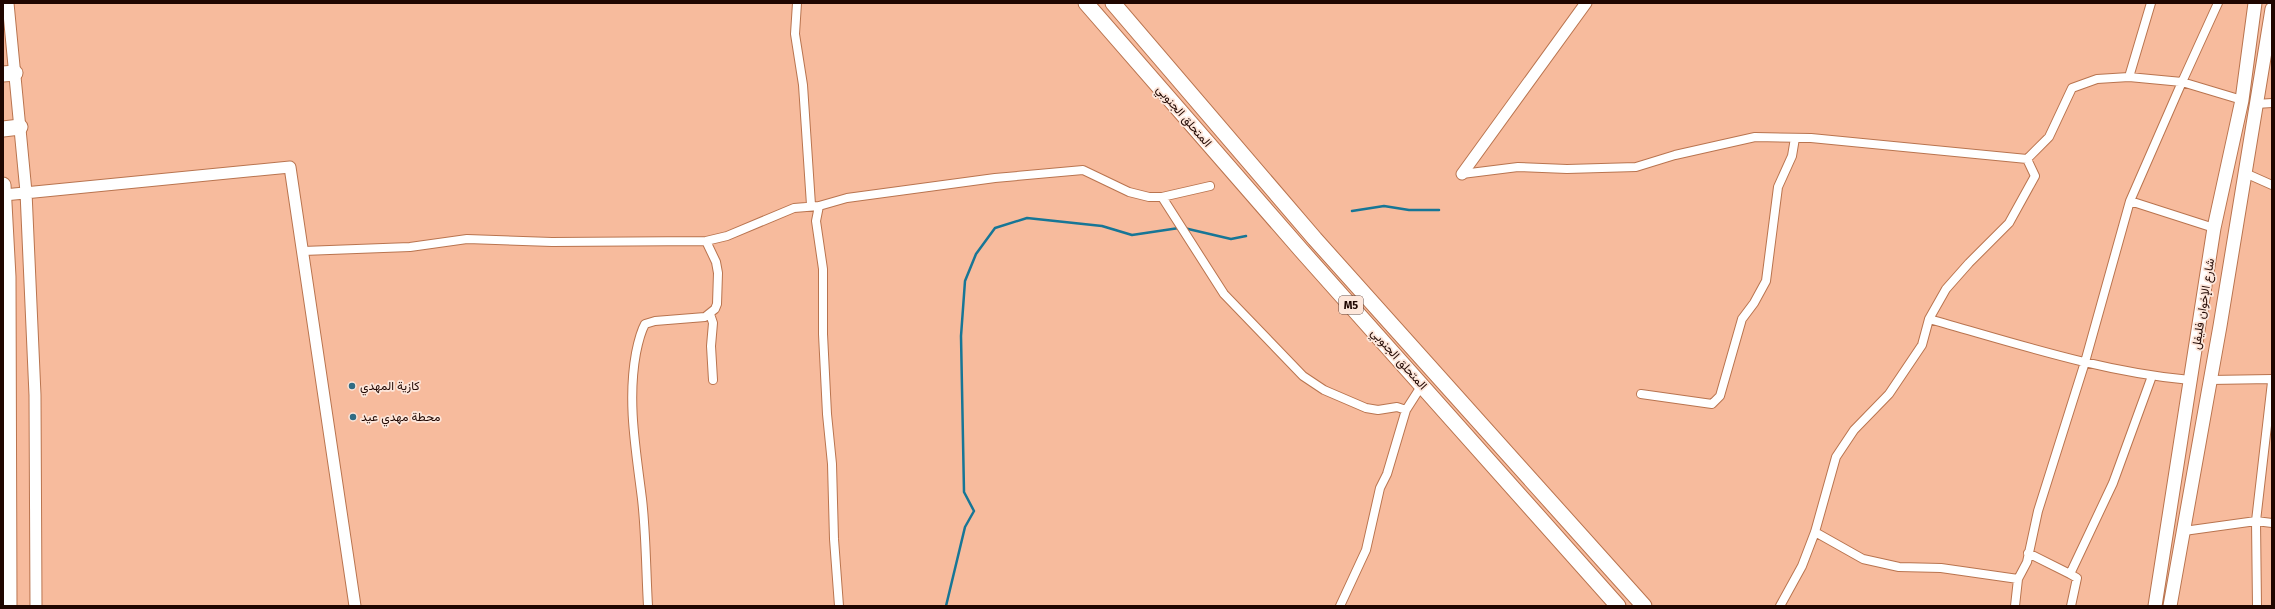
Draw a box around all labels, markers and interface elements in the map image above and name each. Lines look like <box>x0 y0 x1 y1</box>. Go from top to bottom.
street label: المتحلق الجنوبي <box>1151 82 1215 152</box>
street label: شارع الإخوان فليفل <box>2189 257 2219 351</box>
road number: M5 <box>1339 296 1363 314</box>
street label: المتحلق الجنوبي <box>1366 326 1430 394</box>
place label: كازية المهدي <box>360 379 420 396</box>
marker: كازية المهدي <box>347 381 357 391</box>
place label: محطة مهدي عيد <box>361 410 440 427</box>
marker: محطة مهدي عيد <box>348 412 358 422</box>

